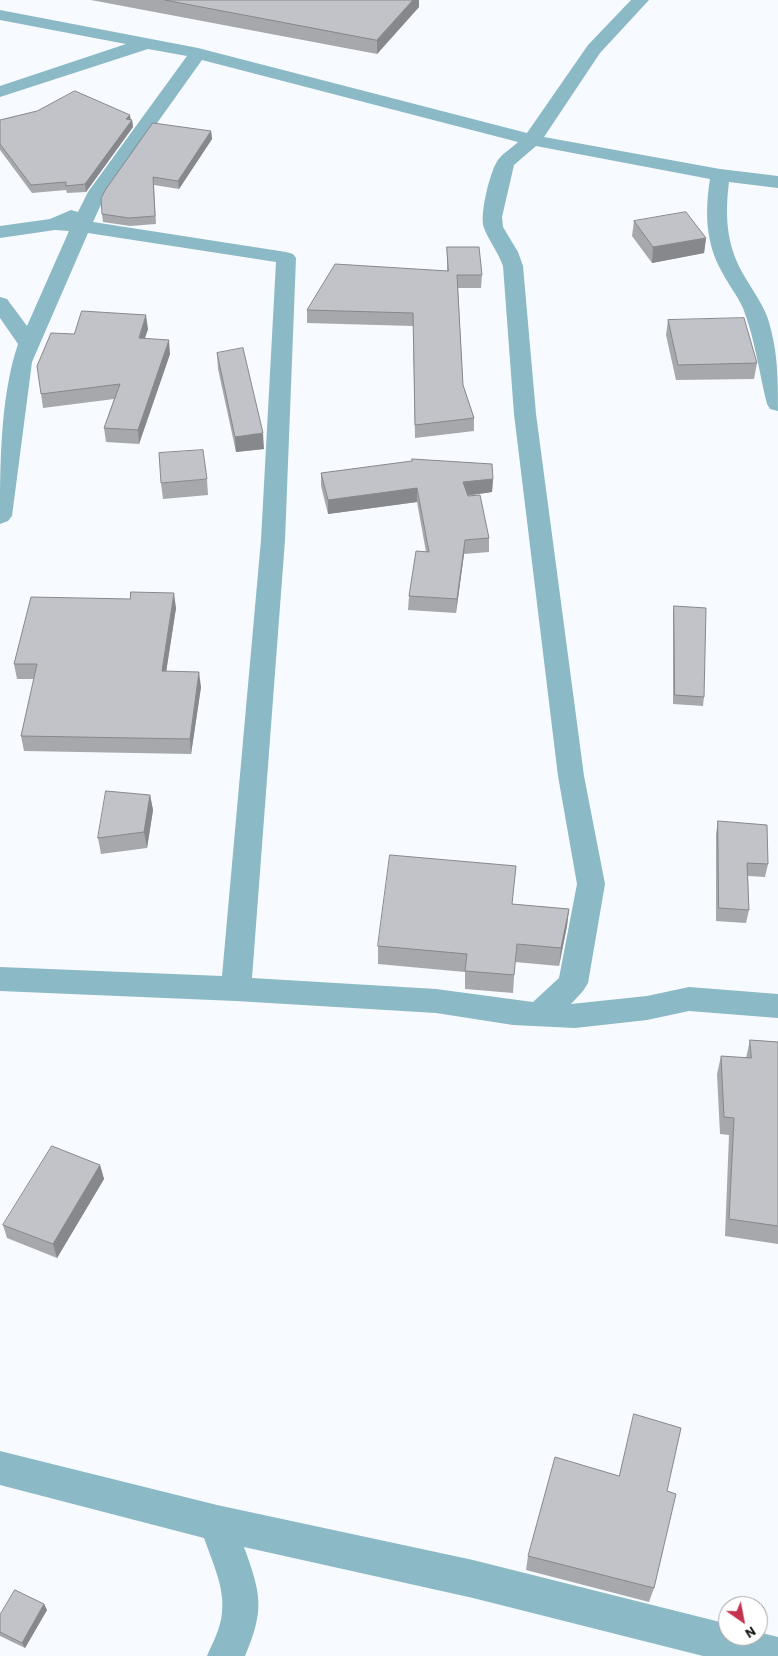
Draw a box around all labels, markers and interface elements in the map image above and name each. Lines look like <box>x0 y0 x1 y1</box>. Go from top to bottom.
north arrow <box>718 1596 768 1646</box>
text: N <box>742 1623 759 1643</box>

